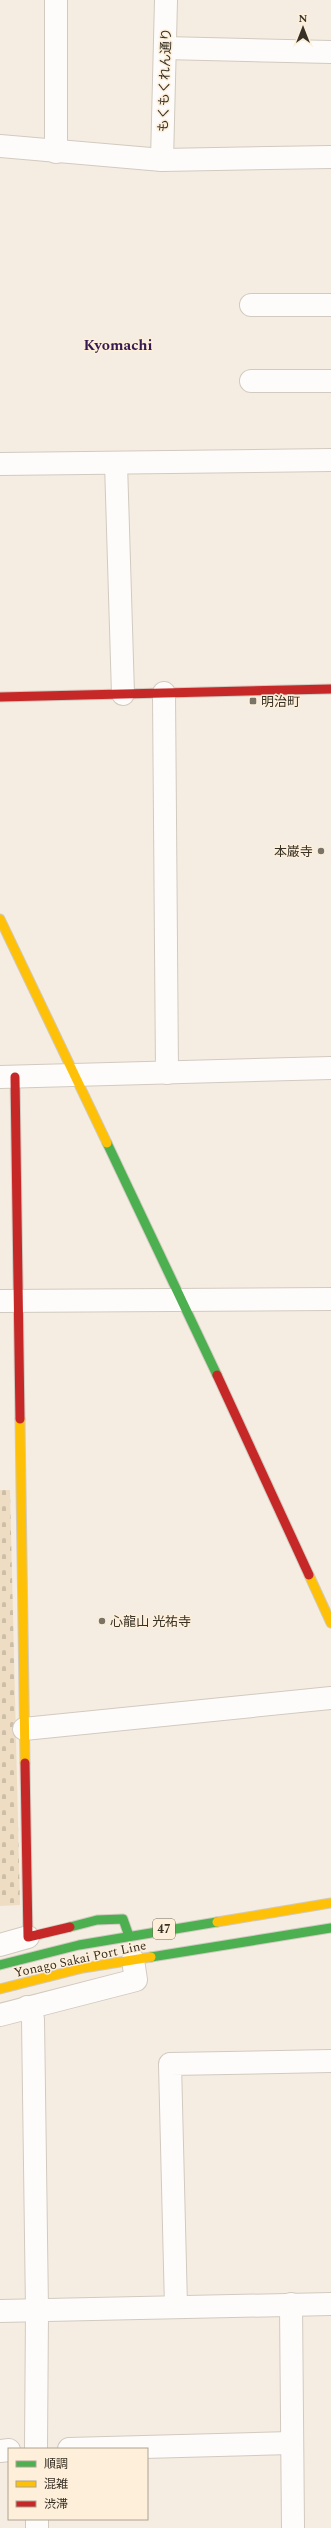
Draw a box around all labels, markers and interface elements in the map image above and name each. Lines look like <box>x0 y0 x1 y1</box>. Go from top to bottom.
north arrow <box>283 8 323 48</box>
text: N <box>299 10 308 27</box>
street label: もくもくれん通り <box>153 28 177 132</box>
district label: Kyomachi <box>83 334 153 357</box>
place label: 明治町 <box>261 692 300 712</box>
marker: 明治町 <box>248 696 258 706</box>
place label: 本巌寺 <box>274 842 313 862</box>
marker: 本巌寺 <box>316 846 326 856</box>
place label: 心龍山 光祐寺 <box>110 1612 191 1632</box>
marker: 心龍山 光祐寺 <box>97 1616 107 1626</box>
road number: 47 <box>153 1919 175 1939</box>
street label: Yonago Sakai Port Line <box>12 1935 148 1983</box>
legend <box>8 2448 148 2520</box>
text: 順調 <box>44 2455 68 2474</box>
text: 混雑 <box>44 2475 68 2494</box>
text: 渋滞 <box>44 2495 68 2514</box>

